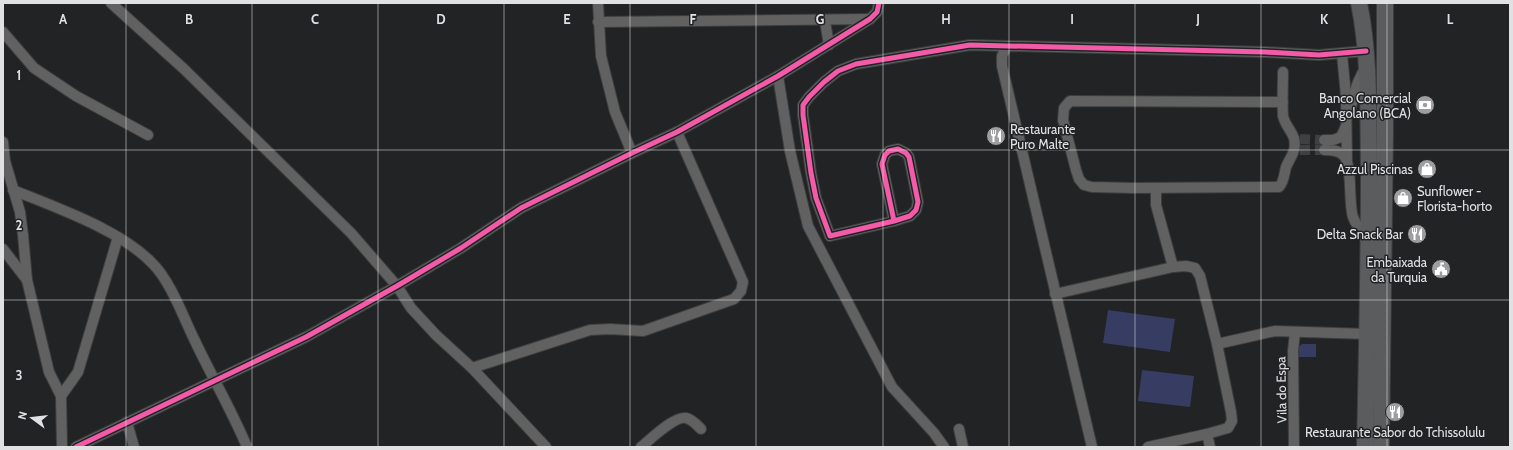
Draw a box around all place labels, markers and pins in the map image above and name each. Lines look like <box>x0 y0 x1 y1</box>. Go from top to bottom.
place label: Banco Comercial Angolano (BCA) <box>1319 90 1411 121</box>
bank icon: Banco Comercial Angolano (BCA) <box>1414 94 1436 116</box>
place label: Restaurante Puro Malte <box>1010 121 1076 152</box>
restaurant icon: Restaurante Puro Malte <box>985 125 1007 147</box>
shop icon: Azzul Piscinas <box>1416 158 1438 180</box>
place label: Azzul Piscinas <box>1337 161 1414 177</box>
place label: Sunflower - Florista-horto <box>1417 183 1492 214</box>
shop icon: Sunflower - Florista-horto <box>1392 187 1414 209</box>
restaurant icon: Delta Snack Bar <box>1406 223 1428 245</box>
place label: Delta Snack Bar <box>1317 226 1404 242</box>
place label: Embaixada da Turquia <box>1366 254 1428 285</box>
public building icon: Embaixada da Turquia <box>1430 258 1452 280</box>
restaurant icon: Restaurante Sabor do Tchissolulu <box>1384 401 1406 423</box>
place label: Restaurante Sabor do Tchissolulu <box>1305 424 1485 440</box>

